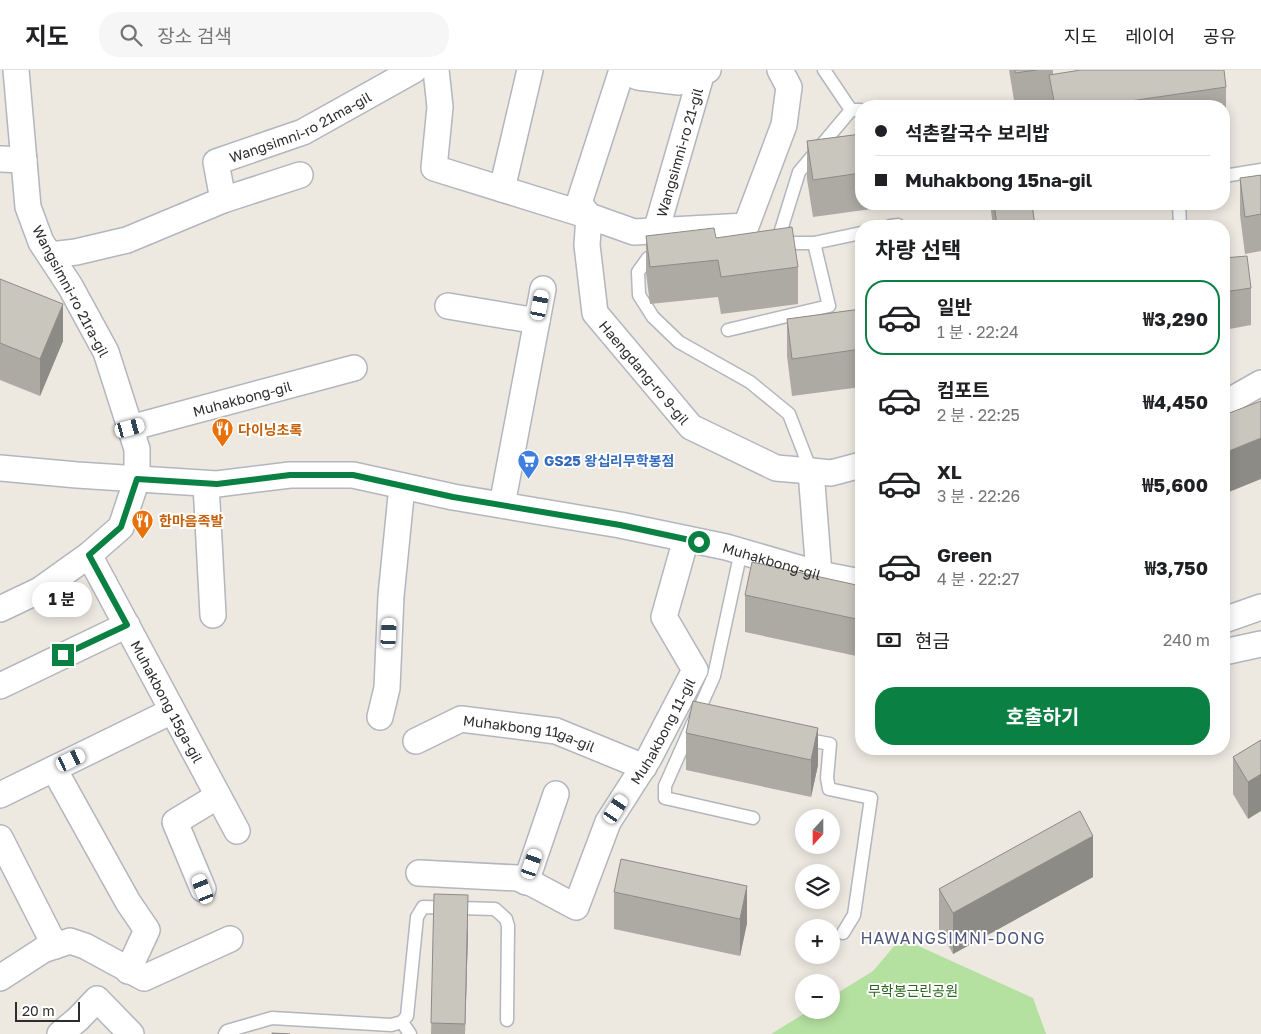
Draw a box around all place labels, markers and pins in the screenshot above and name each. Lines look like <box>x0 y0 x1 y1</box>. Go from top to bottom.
restaurant icon: 다이닝초록 <box>210 417 234 448</box>
place label: 다이닝초록 <box>238 421 303 438</box>
supermarket icon: GS25 왕십리무학봉점 <box>516 448 540 479</box>
place label: GS25 왕십리무학봉점 <box>544 452 674 469</box>
restaurant icon: 한마음족발 <box>131 508 155 539</box>
place label: 한마음족발 <box>159 512 224 529</box>

